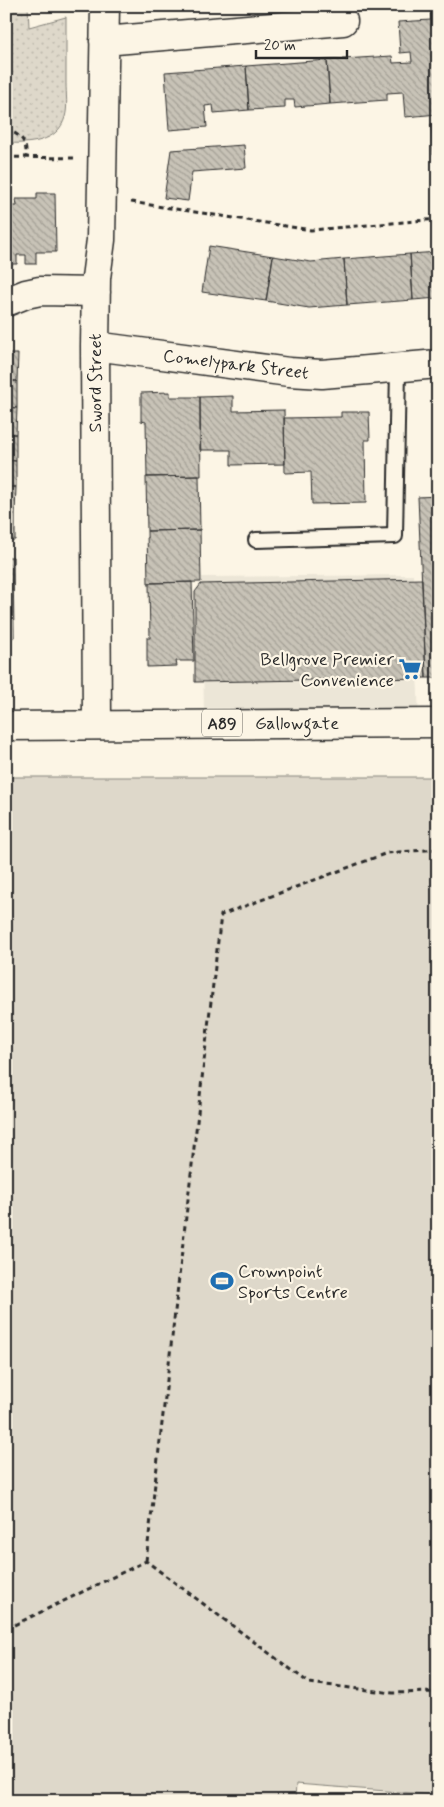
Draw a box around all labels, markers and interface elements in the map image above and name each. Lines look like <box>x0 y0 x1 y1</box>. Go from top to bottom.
scale bar <box>256 28 348 60</box>
text: 20 m <box>264 36 296 56</box>
street label: Sword Street <box>84 333 108 432</box>
street label: Comelypark Street <box>162 344 310 386</box>
place label: Bellgrove Premier Convenience <box>260 648 395 693</box>
supermarket icon: Bellgrove Premier Convenience <box>397 656 423 682</box>
road number: A89 <box>202 710 242 736</box>
street label: Gallowgate <box>255 712 339 738</box>
place label: Crownpoint Sports Centre <box>238 1260 348 1305</box>
sports icon: Crownpoint Sports Centre <box>209 1268 235 1294</box>

